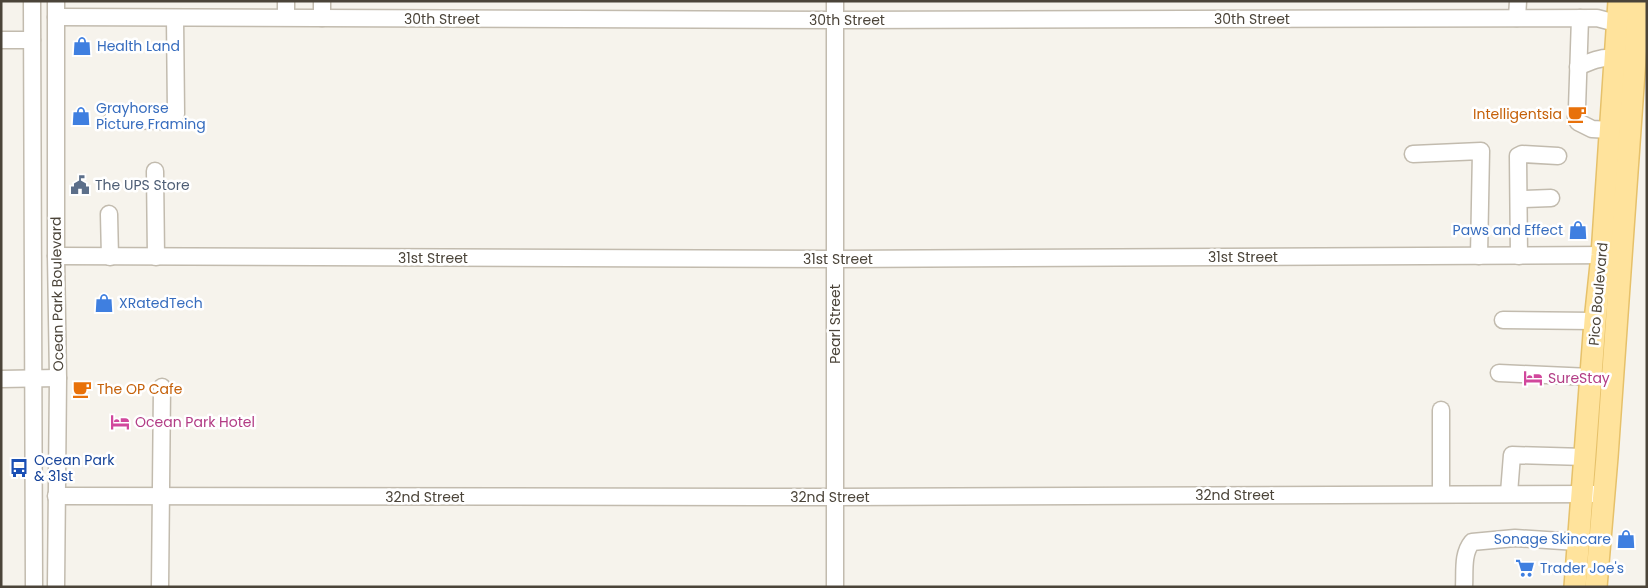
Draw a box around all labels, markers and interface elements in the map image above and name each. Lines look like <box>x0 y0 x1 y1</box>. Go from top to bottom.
street label: 30th Street <box>404 9 480 29</box>
street label: 30th Street <box>1214 9 1290 29</box>
street label: 30th Street <box>809 10 885 30</box>
shop icon: Health Land <box>71 35 93 57</box>
place label: Health Land <box>97 36 180 56</box>
place label: Grayhorse Picture Framing <box>96 98 206 134</box>
cafe icon: Intelligentsia <box>1566 103 1588 125</box>
place label: Intelligentsia <box>1473 104 1562 124</box>
shop icon: Grayhorse Picture Framing <box>70 105 92 127</box>
public building icon: The UPS Store <box>69 174 91 196</box>
place label: The UPS Store <box>95 175 190 195</box>
street label: Ocean Park Boulevard <box>46 216 68 372</box>
shop icon: Paws and Effect <box>1567 219 1589 241</box>
place label: Paws and Effect <box>1453 220 1563 240</box>
street label: Pico Boulevard <box>1584 242 1612 346</box>
street label: 31st Street <box>1208 247 1278 267</box>
street label: 31st Street <box>398 248 468 268</box>
street label: 31st Street <box>803 249 873 269</box>
street label: Pearl Street <box>825 284 845 364</box>
shop icon: XRatedTech <box>93 292 115 314</box>
place label: XRatedTech <box>119 293 203 313</box>
hotel icon: SureStay <box>1522 367 1544 389</box>
place label: SureStay <box>1548 368 1610 388</box>
cafe icon: The OP Cafe <box>71 378 93 400</box>
place label: The OP Cafe <box>97 379 183 399</box>
hotel icon: Ocean Park Hotel <box>109 411 131 433</box>
place label: Ocean Park Hotel <box>135 412 255 432</box>
place label: Ocean Park & 31st <box>34 450 115 486</box>
bus stop icon: Ocean Park & 31st <box>8 457 30 479</box>
street label: 32nd Street <box>1195 485 1275 505</box>
street label: 32nd Street <box>385 487 465 507</box>
street label: 32nd Street <box>790 487 870 507</box>
shop icon: Sonage Skincare <box>1615 528 1637 550</box>
place label: Sonage Skincare <box>1494 529 1611 549</box>
supermarket icon: Trader Joe's <box>1514 557 1536 579</box>
place label: Trader Joe's <box>1540 558 1624 578</box>

